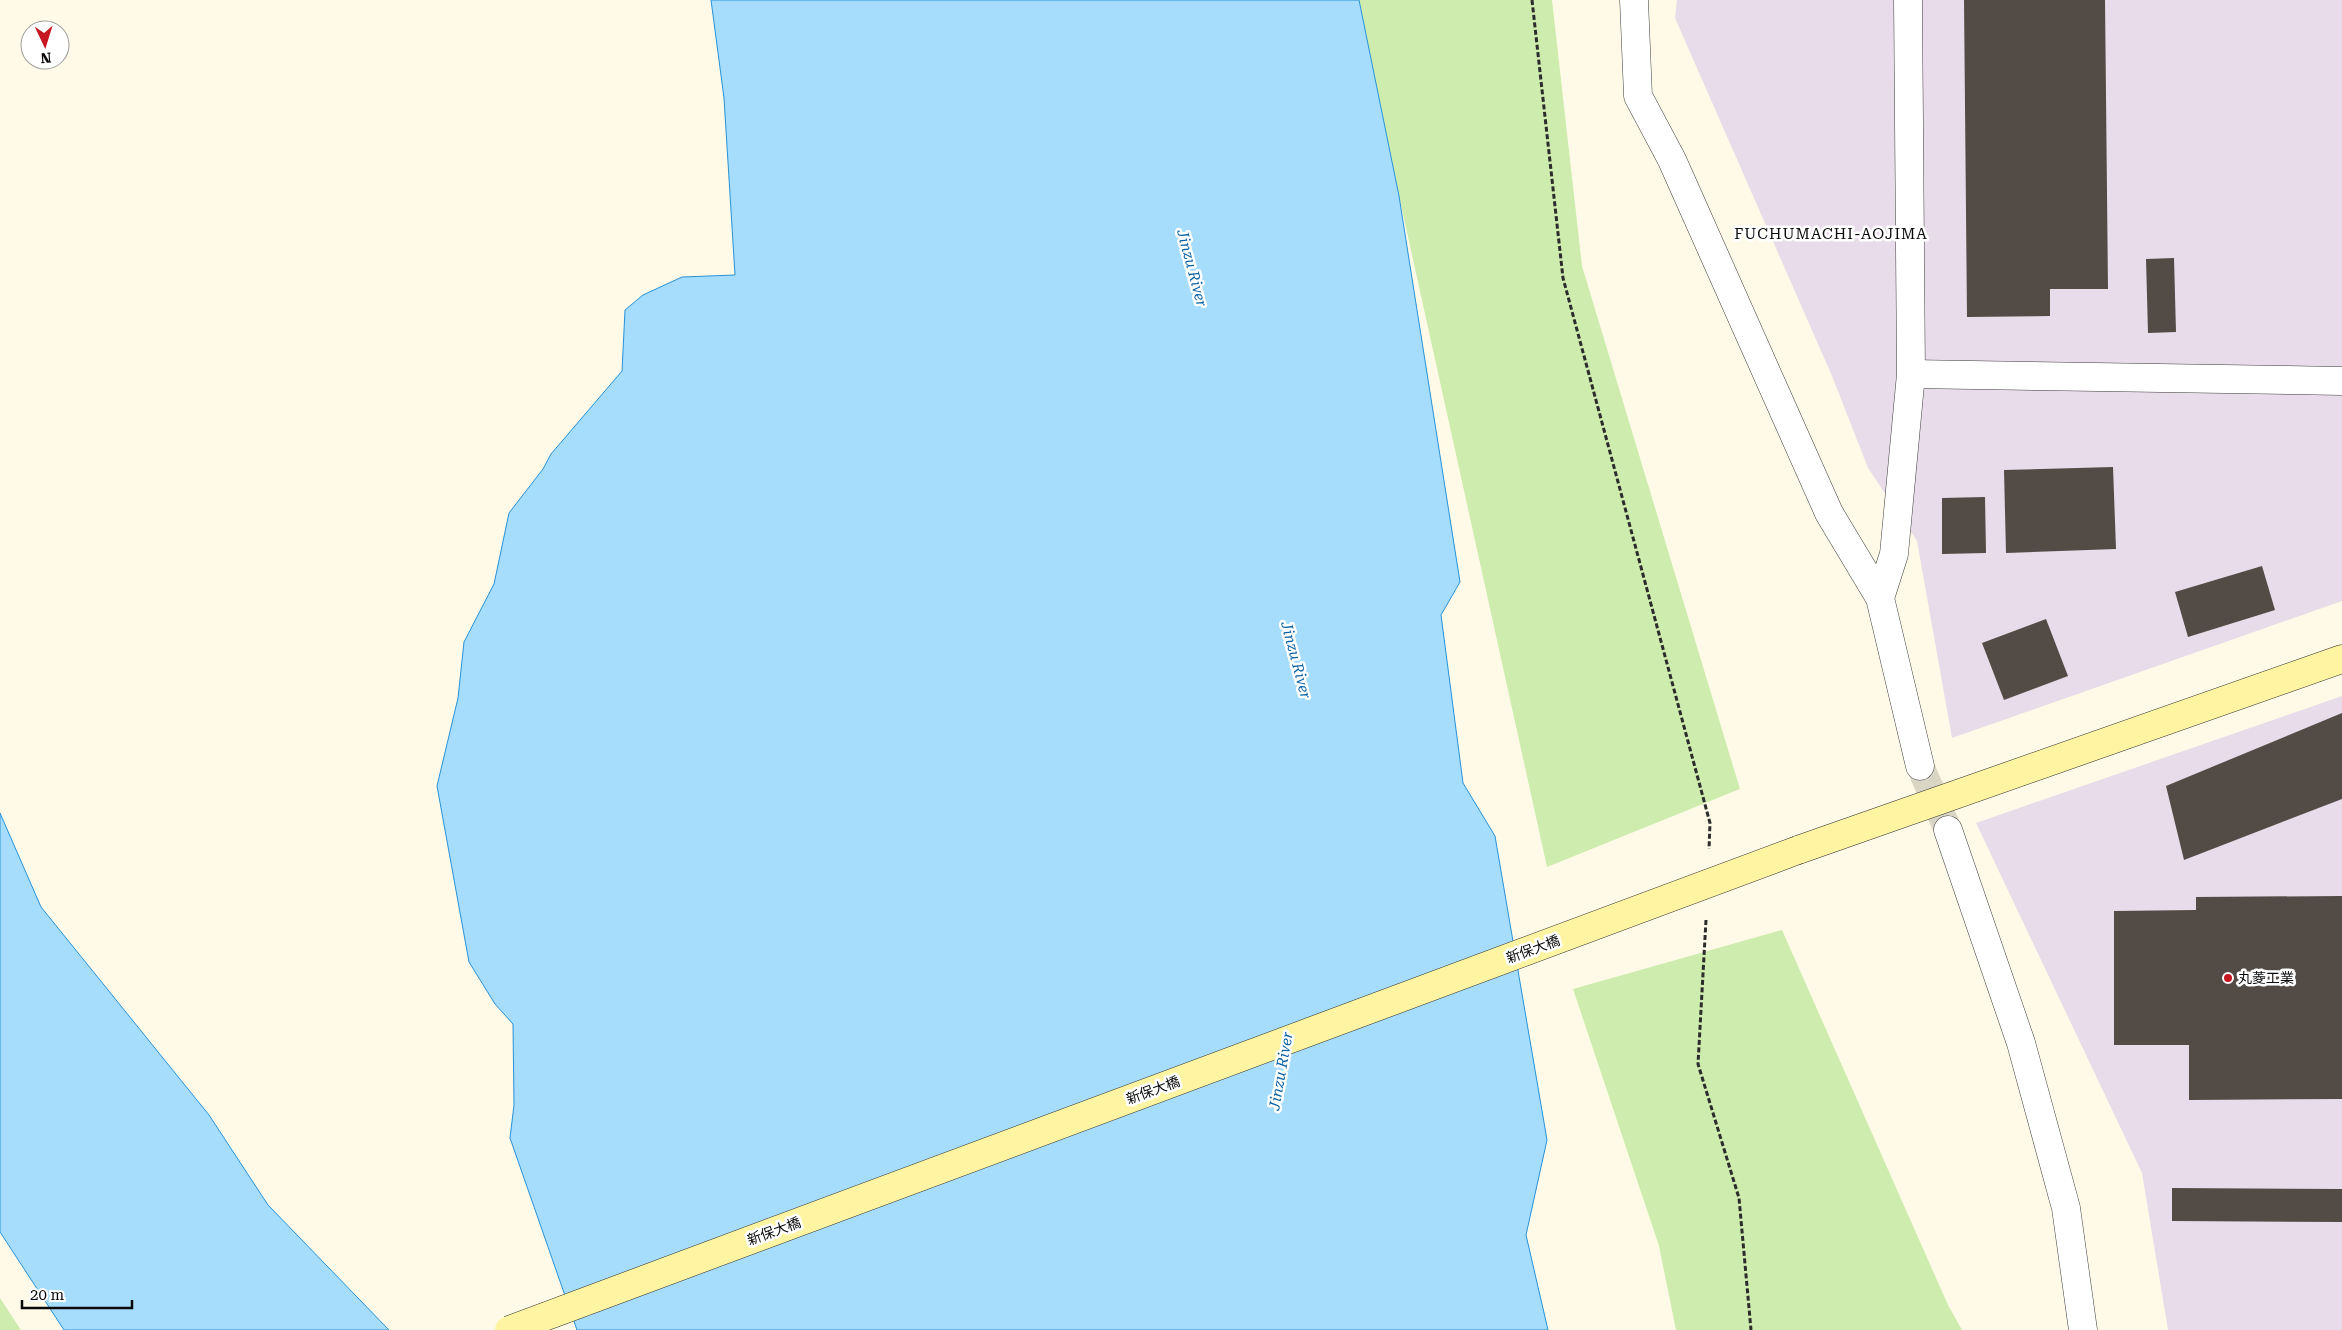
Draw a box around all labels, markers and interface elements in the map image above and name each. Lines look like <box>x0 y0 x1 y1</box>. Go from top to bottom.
north arrow <box>20 20 70 70</box>
text: N <box>40 50 52 66</box>
district label: FUCHUMACHI-AOJIMA <box>1734 225 1928 243</box>
water label: Jinzu River <box>1173 226 1211 309</box>
water label: Jinzu River <box>1277 618 1315 701</box>
street label: 新保大橋 <box>1504 932 1562 966</box>
place label: 丸菱工業 <box>2238 970 2294 986</box>
marker: 丸菱工業 <box>2222 972 2234 984</box>
water label: Jinzu River <box>1265 1030 1297 1113</box>
street label: 新保大橋 <box>1124 1073 1182 1107</box>
street label: 新保大橋 <box>745 1214 803 1248</box>
scale bar <box>22 1278 132 1310</box>
text: 20 m <box>30 1286 65 1304</box>

